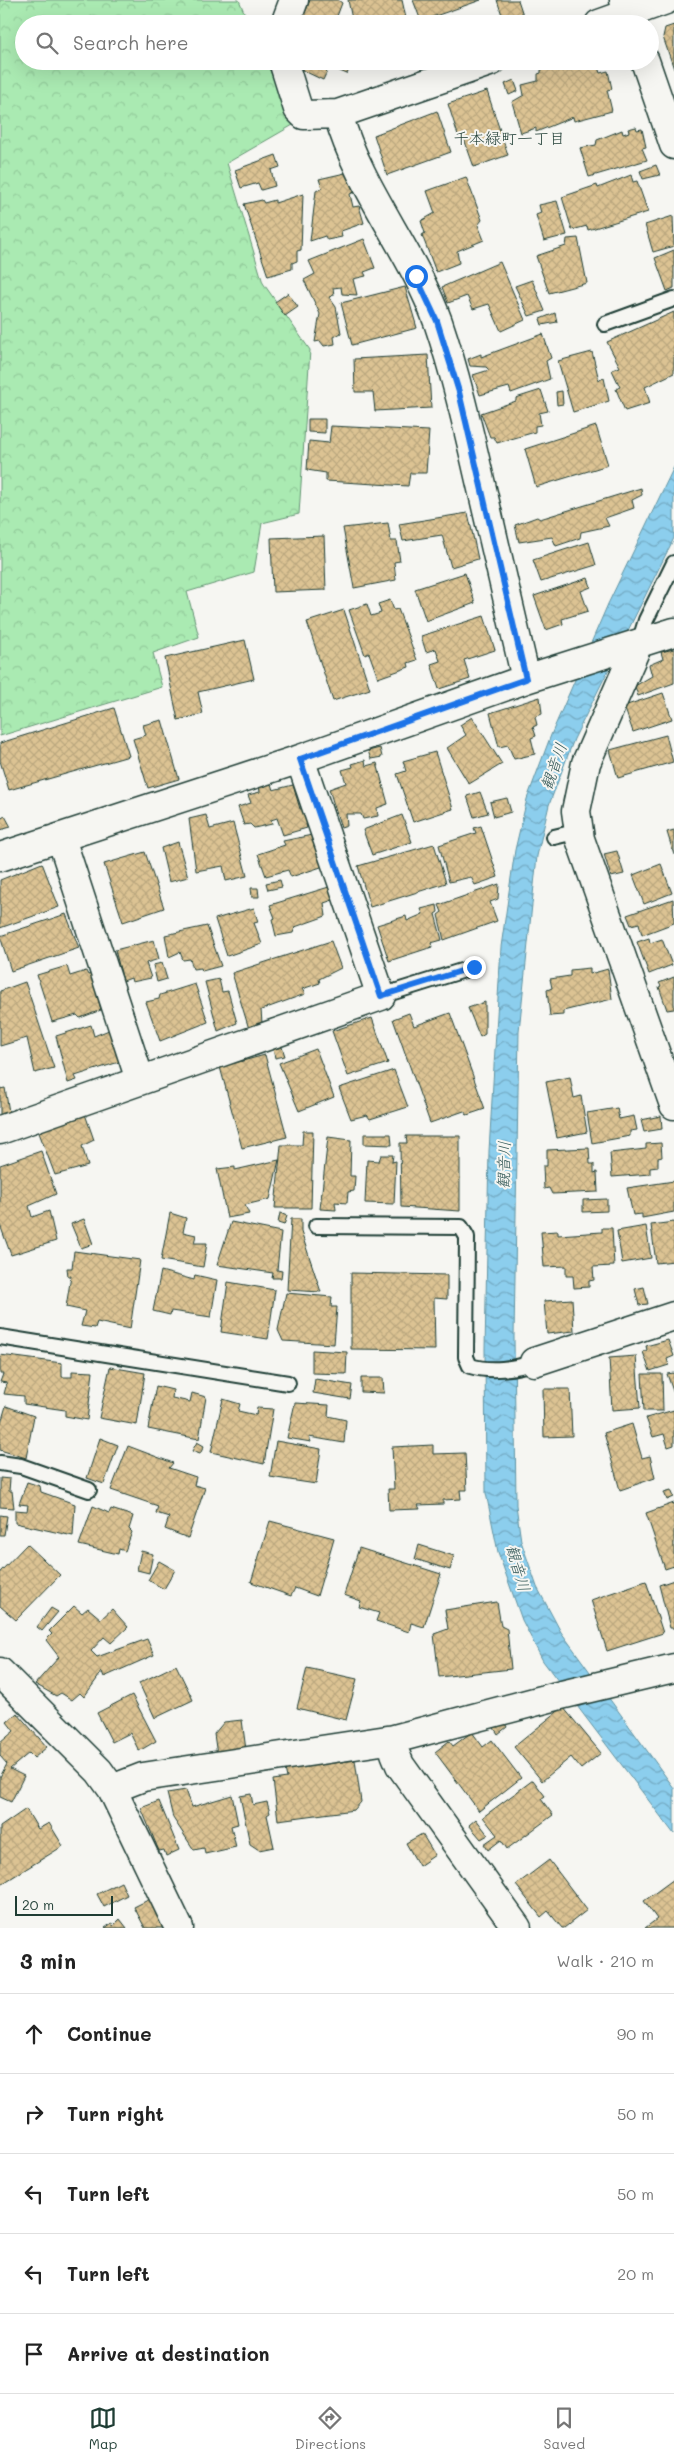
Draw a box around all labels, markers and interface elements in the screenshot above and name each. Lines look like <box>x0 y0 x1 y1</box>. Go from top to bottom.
search box <box>15 15 659 70</box>
icon: search <box>33 29 61 57</box>
text: Search here <box>73 30 189 55</box>
district label: 千本緑町一丁目 <box>453 127 565 148</box>
route start <box>405 265 428 288</box>
water label: 観音川 <box>535 740 571 792</box>
route end <box>463 956 486 979</box>
water label: 観音川 <box>492 1141 514 1189</box>
water label: 観音川 <box>502 1542 536 1594</box>
scale bar <box>15 1893 112 1916</box>
text: 20 m <box>22 1895 54 1914</box>
text: 3 min <box>20 1947 76 1974</box>
text: Walk · 210 m <box>556 1950 654 1971</box>
icon: ahead <box>20 2020 48 2048</box>
text: Continue <box>67 2021 152 2046</box>
text: 90 m <box>617 2023 654 2044</box>
icon: right <box>20 2100 48 2128</box>
text: Turn right <box>67 2101 164 2126</box>
text: 50 m <box>617 2103 654 2124</box>
icon: left <box>20 2180 48 2208</box>
text: Turn left <box>67 2181 150 2206</box>
text: 50 m <box>617 2183 654 2204</box>
icon: left <box>20 2260 48 2288</box>
text: Turn left <box>67 2261 150 2286</box>
text: 20 m <box>617 2263 654 2284</box>
icon: arrive <box>20 2340 48 2368</box>
text: Arrive at destination <box>67 2341 270 2366</box>
tab: Map <box>89 2404 117 2453</box>
tab: Directions <box>295 2404 366 2453</box>
tab: Saved <box>544 2404 585 2453</box>

